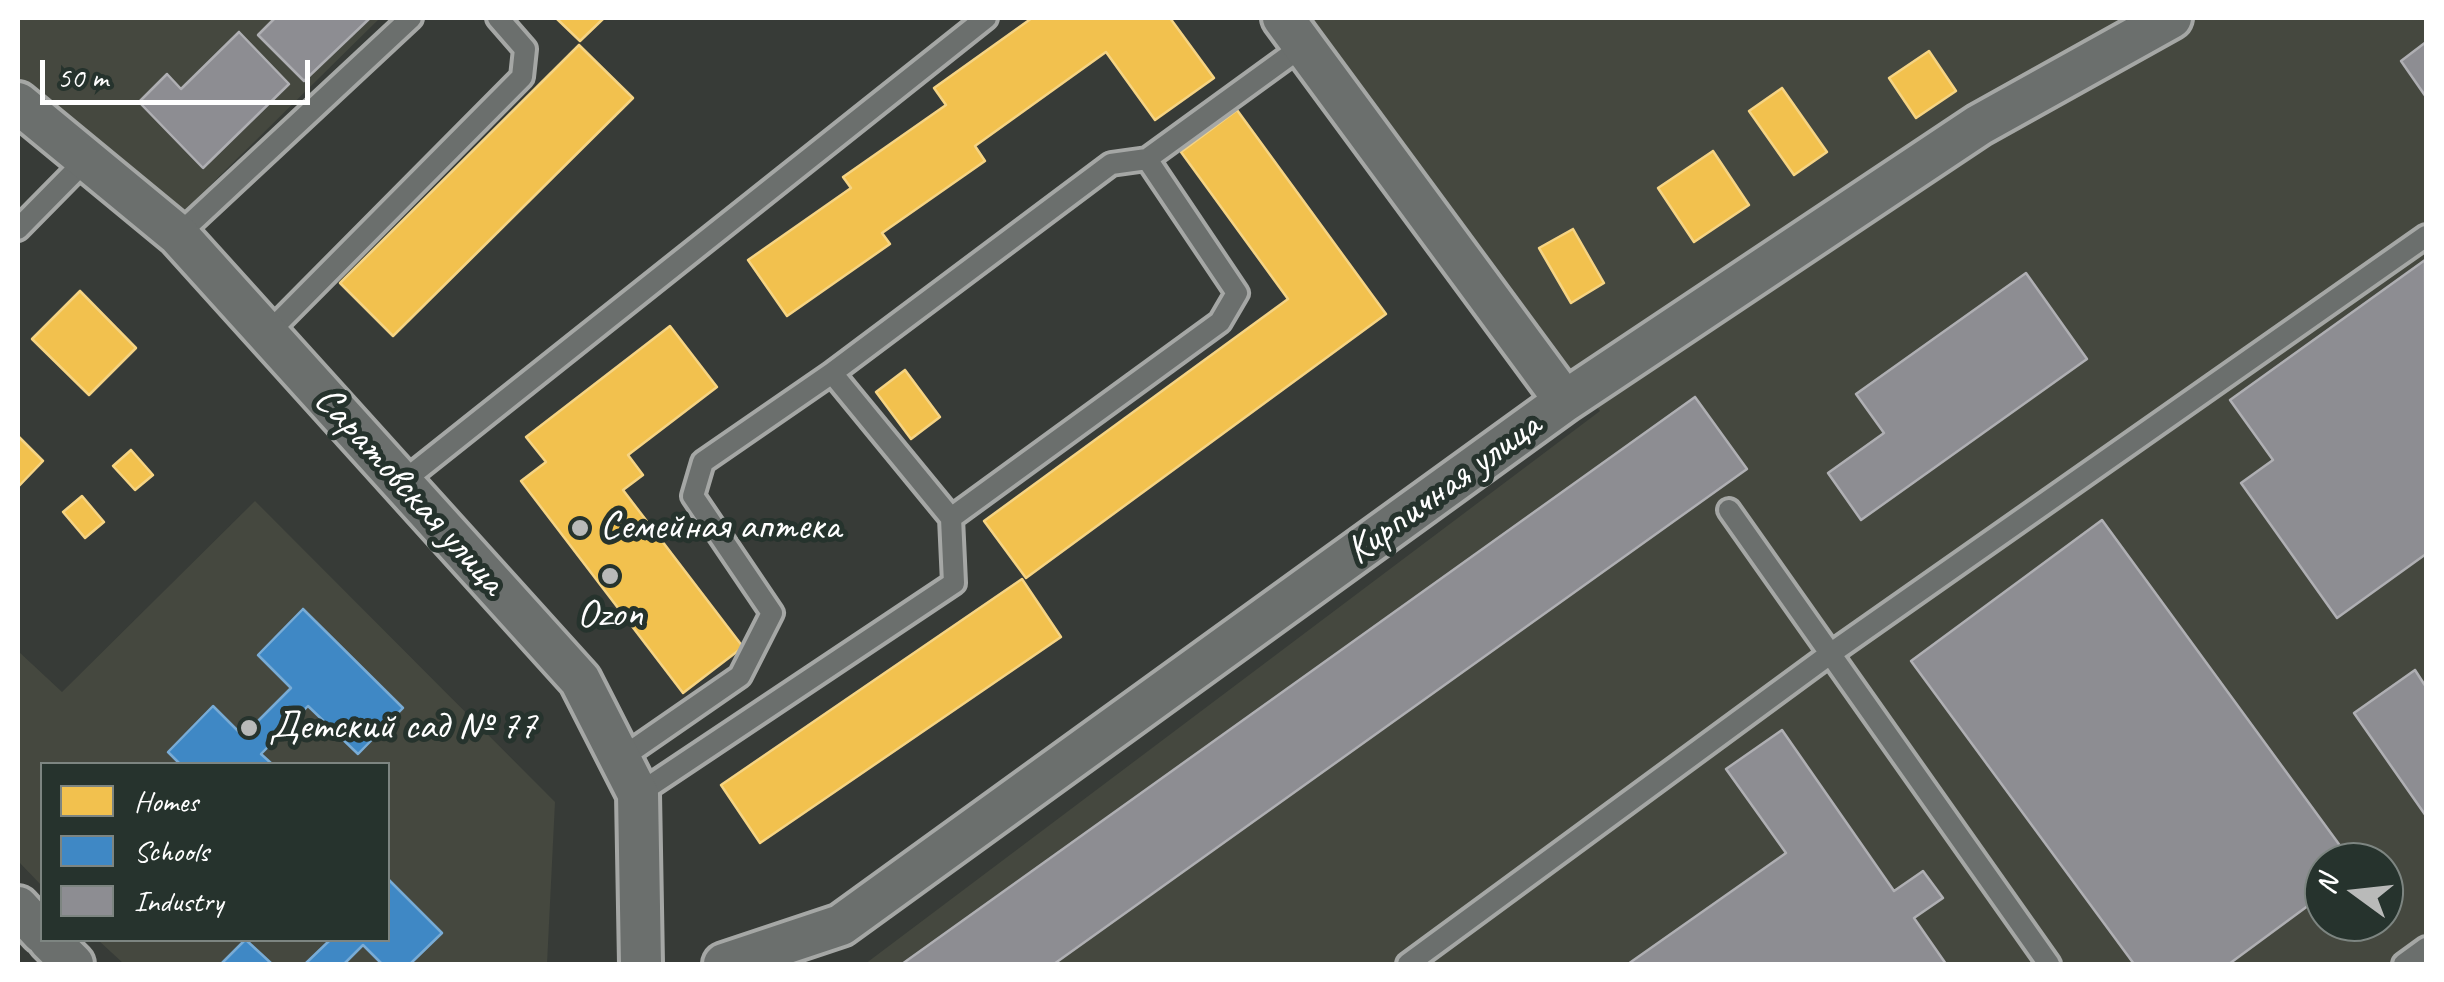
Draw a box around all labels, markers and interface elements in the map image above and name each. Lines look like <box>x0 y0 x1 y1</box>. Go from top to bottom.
scale bar <box>45 40 315 102</box>
text: 50 m <box>57 58 108 96</box>
street label: Саратовская улица <box>303 377 515 605</box>
street label: Кирпичная улица <box>1337 402 1551 576</box>
place label: Семейная аптека <box>600 504 840 552</box>
marker: Семейная аптека <box>569 517 591 539</box>
marker: Ozon <box>599 565 621 587</box>
place label: Ozon <box>577 592 643 640</box>
place label: Детский сад № 77 <box>269 704 537 752</box>
marker: Детский сад № 77 <box>238 717 260 739</box>
legend <box>40 762 390 942</box>
text: Homes <box>134 782 198 820</box>
text: Schools <box>134 832 209 870</box>
north arrow <box>2304 842 2404 942</box>
text: N <box>2307 872 2346 898</box>
text: Industry <box>134 882 223 920</box>

